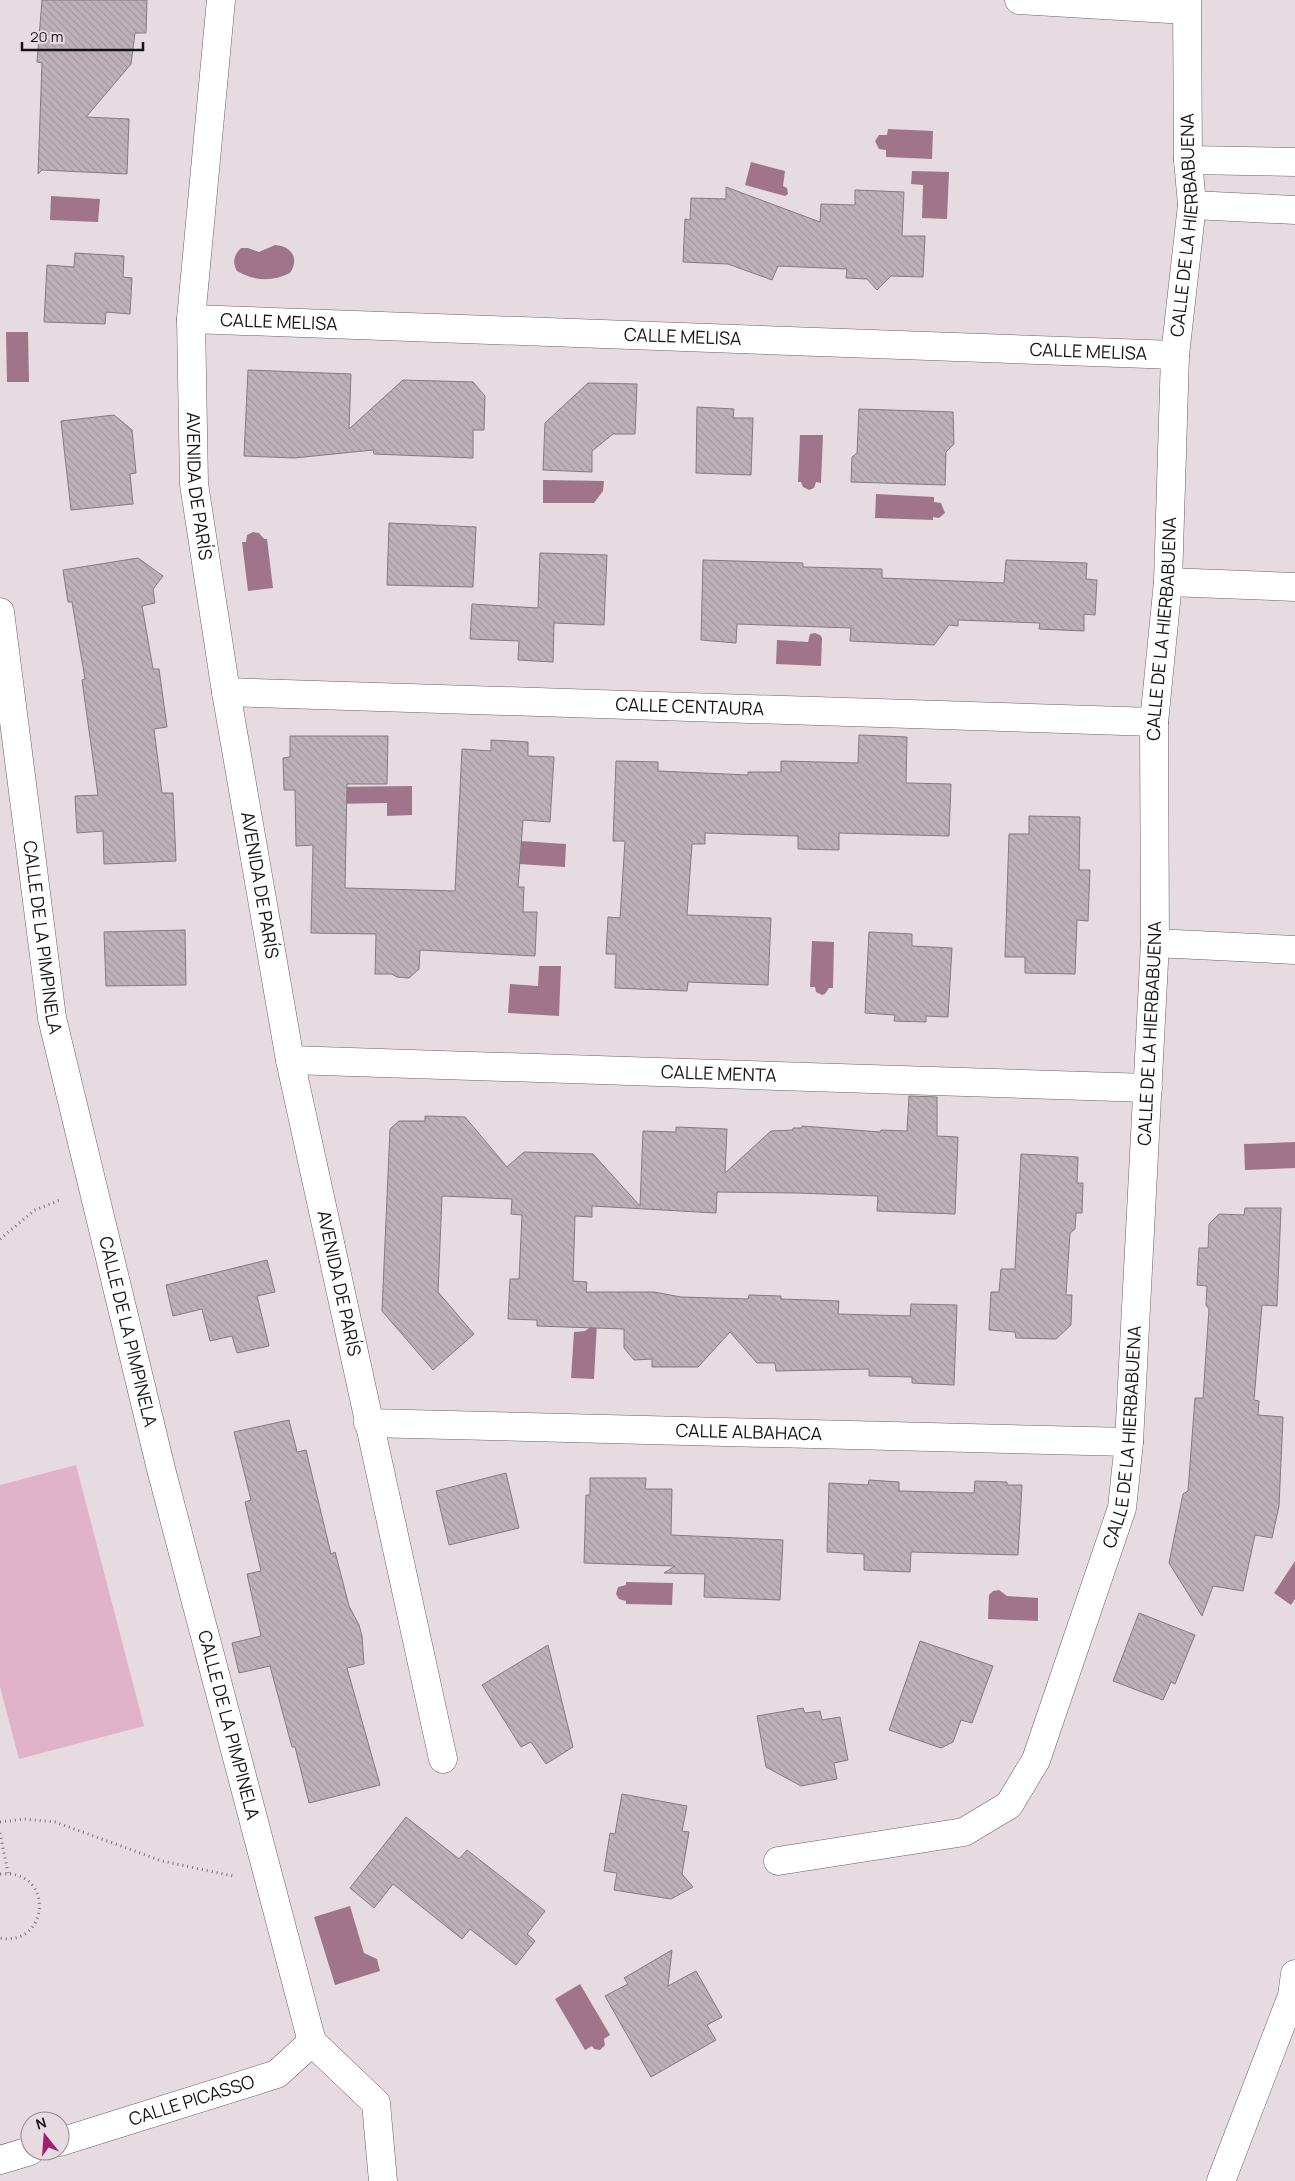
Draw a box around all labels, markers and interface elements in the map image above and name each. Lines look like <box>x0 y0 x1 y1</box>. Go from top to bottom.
scale bar <box>22 20 144 52</box>
text: 20 m <box>30 26 63 47</box>
street label: CALLE DE LA HIERBABUENA <box>1164 112 1203 338</box>
street label: CALLE MELISA <box>220 307 339 335</box>
street label: CALLE MELISA <box>624 322 742 350</box>
street label: CALLE MELISA <box>1029 337 1148 365</box>
street label: AVENIDA DE PARÍS <box>182 412 219 562</box>
street label: CALLE DE LA HIERBABUENA <box>1141 516 1181 741</box>
street label: CALLE CENTAURA <box>615 692 765 720</box>
street label: AVENIDA DE PARÍS <box>236 810 285 960</box>
street label: CALLE DE LA PIMPINELA <box>18 839 69 1037</box>
street label: CALLE DE LA HIERBABUENA <box>1131 921 1166 1146</box>
street label: CALLE MENTA <box>661 1059 778 1087</box>
street label: AVENIDA DE PARÍS <box>312 1208 367 1358</box>
street label: CALLE DE LA PIMPINELA <box>94 1234 163 1430</box>
street label: CALLE DE LA HIERBABUENA <box>1096 1324 1146 1551</box>
street label: CALLE ALBAHACA <box>675 1418 823 1445</box>
street label: CALLE DE LA PIMPINELA <box>193 1627 266 1823</box>
street label: CALLE PICASSO <box>126 2069 257 2131</box>
north arrow <box>20 2111 70 2161</box>
text: N <box>33 2113 49 2134</box>

